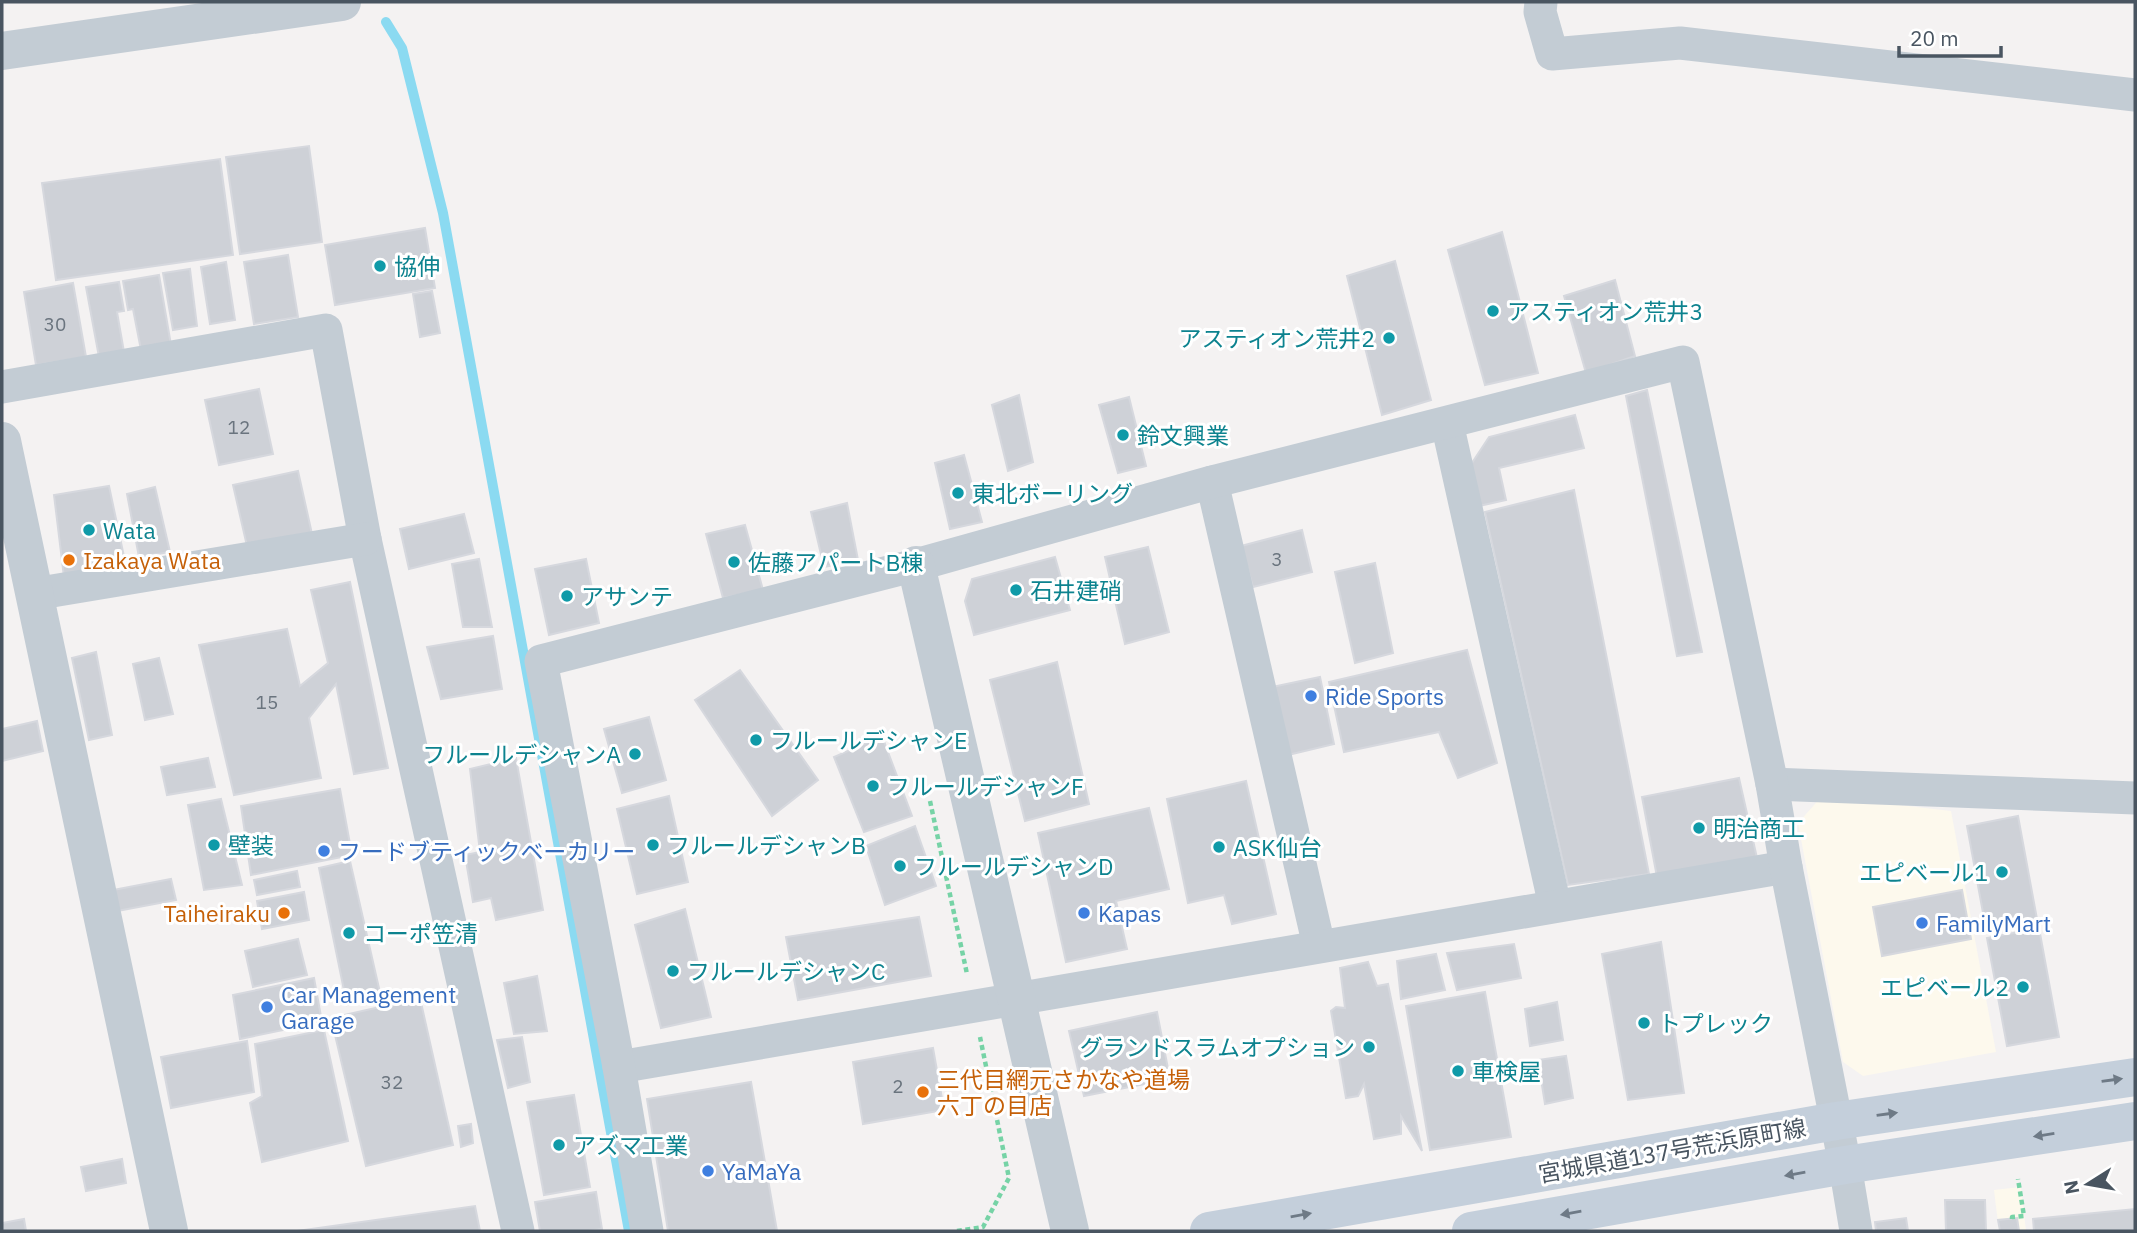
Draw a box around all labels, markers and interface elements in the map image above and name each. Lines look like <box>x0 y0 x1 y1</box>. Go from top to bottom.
scale bar <box>1899 14 2000 58</box>
text: 20 m <box>1910 24 1959 52</box>
place label: 協伸 <box>394 251 440 281</box>
marker: 協伸 <box>372 258 388 274</box>
place label: アスティオン荒井3 <box>1507 296 1703 326</box>
marker: アスティオン荒井3 <box>1485 303 1501 319</box>
house number: 30 <box>44 312 66 336</box>
place label: アスティオン荒井2 <box>1179 323 1375 353</box>
marker: アスティオン荒井2 <box>1381 330 1397 346</box>
house number: 12 <box>228 415 250 439</box>
place label: 鈴文興業 <box>1137 420 1229 450</box>
marker: 鈴文興業 <box>1115 427 1131 443</box>
place label: 東北ボーリング <box>972 478 1133 508</box>
marker: 東北ボーリング <box>950 485 966 501</box>
place label: Wata <box>103 515 156 545</box>
marker: Wata <box>81 522 97 538</box>
place label: Izakaya Wata <box>83 545 221 575</box>
place label: 佐藤アパートB棟 <box>748 547 924 577</box>
house number: 3 <box>1271 547 1283 571</box>
marker: Izakaya Wata <box>61 552 77 568</box>
marker: 佐藤アパートB棟 <box>726 554 742 570</box>
place label: 石井建硝 <box>1030 575 1122 605</box>
place label: アサンテ <box>581 581 673 611</box>
marker: 石井建硝 <box>1008 582 1024 598</box>
marker: アサンテ <box>559 588 575 604</box>
place label: Ride Sports <box>1325 681 1444 711</box>
marker: Ride Sports <box>1303 688 1319 704</box>
house number: 15 <box>256 690 278 714</box>
place label: フルールデシャンE <box>770 725 967 755</box>
marker: フルールデシャンE <box>748 732 764 748</box>
place label: フルールデシャンA <box>422 739 621 769</box>
marker: フルールデシャンA <box>627 746 643 762</box>
place label: フルールデシャンF <box>887 771 1084 801</box>
marker: フルールデシャンF <box>865 778 881 794</box>
place label: 明治商工 <box>1713 813 1805 843</box>
marker: 明治商工 <box>1691 820 1707 836</box>
place label: 壁装 <box>228 830 274 860</box>
place label: フルールデシャンB <box>667 830 866 860</box>
place label: ASK仙台 <box>1233 832 1322 862</box>
place label: フードブティックベーカリー <box>338 836 636 866</box>
marker: 壁装 <box>206 837 222 853</box>
marker: フルールデシャンB <box>645 837 661 853</box>
marker: ASK仙台 <box>1211 839 1227 855</box>
marker: フードブティックベーカリー <box>316 843 332 859</box>
place label: フルールデシャンD <box>914 851 1113 881</box>
place label: エピベール1 <box>1859 857 1988 887</box>
marker: フルールデシャンD <box>892 858 908 874</box>
marker: エピベール1 <box>1994 864 2010 880</box>
place label: Taiheiraku <box>163 898 270 928</box>
place label: Kapas <box>1098 898 1161 928</box>
marker: Taiheiraku <box>276 905 292 921</box>
marker: Kapas <box>1076 905 1092 921</box>
place label: FamilyMart <box>1936 908 2051 938</box>
marker: FamilyMart <box>1914 915 1930 931</box>
place label: コーポ笠清 <box>363 918 478 948</box>
marker: コーポ笠清 <box>341 925 357 941</box>
place label: フルールデシャンC <box>687 956 885 986</box>
marker: フルールデシャンC <box>665 963 681 979</box>
place label: エピベール2 <box>1880 972 2009 1002</box>
place label: Car Management Garage <box>281 979 456 1035</box>
marker: エピベール2 <box>2015 979 2031 995</box>
marker: Car Management Garage <box>259 999 275 1015</box>
place label: トプレック <box>1658 1008 1773 1038</box>
marker: トプレック <box>1636 1015 1652 1031</box>
place label: グランドスラムオプション <box>1080 1032 1355 1062</box>
marker: グランドスラムオプション <box>1361 1039 1377 1055</box>
place label: 車検屋 <box>1472 1056 1541 1086</box>
marker: 車検屋 <box>1450 1063 1466 1079</box>
place label: 三代目網元さかなや道場 六丁の目店 <box>937 1064 1190 1120</box>
house number: 32 <box>381 1070 403 1094</box>
house number: 2 <box>892 1074 904 1098</box>
one-way arrow <box>2101 1075 2123 1086</box>
marker: 三代目網元さかなや道場 六丁の目店 <box>915 1084 931 1100</box>
one-way arrow <box>1876 1108 1898 1119</box>
street label: 宮城県道137号荒浜原町線 <box>1536 1112 1808 1188</box>
place label: アズマ工業 <box>573 1130 688 1160</box>
one-way arrow <box>2032 1130 2054 1141</box>
marker: アズマ工業 <box>551 1137 567 1153</box>
north arrow <box>2053 1149 2123 1219</box>
place label: YaMaYa <box>722 1156 801 1186</box>
marker: YaMaYa <box>700 1163 716 1179</box>
one-way arrow <box>1783 1168 1805 1179</box>
text: N <box>2058 1178 2084 1196</box>
one-way arrow <box>1559 1208 1581 1219</box>
one-way arrow <box>1290 1209 1312 1220</box>

